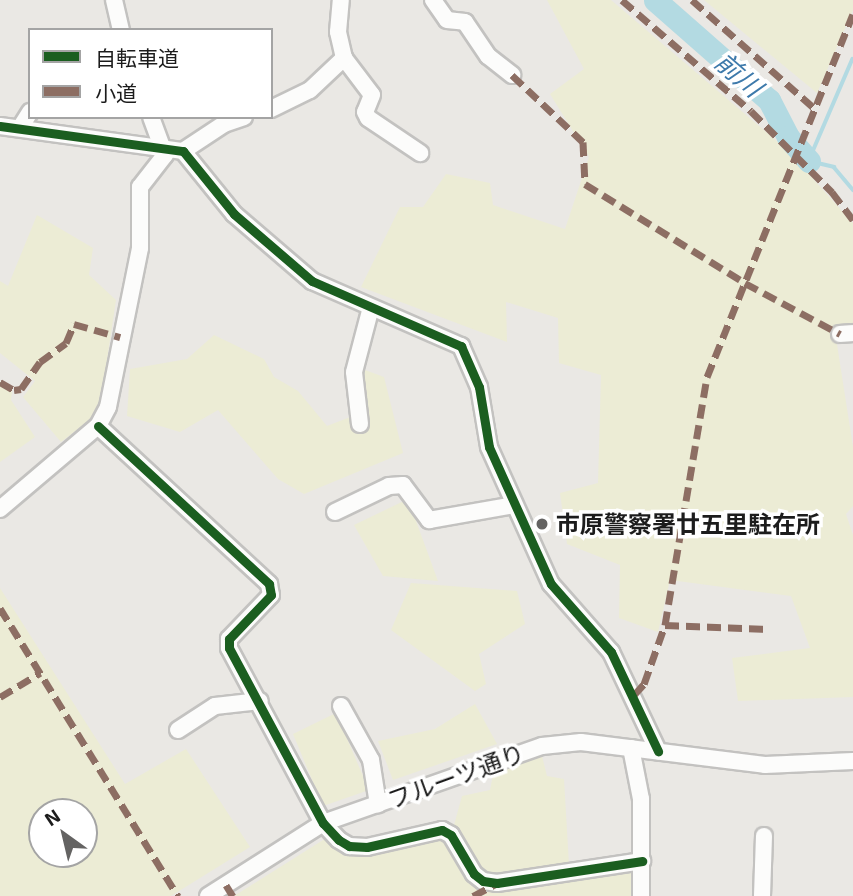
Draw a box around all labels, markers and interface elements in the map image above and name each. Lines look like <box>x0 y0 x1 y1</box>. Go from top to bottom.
legend <box>28 28 273 119</box>
text: 自転車道 <box>95 45 179 70</box>
water label: 前川 <box>709 45 769 103</box>
text: 小道 <box>95 80 137 105</box>
place label: 市原警察署廿五里駐在所 <box>556 510 820 538</box>
marker: 市原警察署廿五里駐在所 <box>534 516 550 532</box>
street label: フルーツ通り <box>383 738 529 814</box>
north arrow <box>28 798 98 868</box>
text: N <box>40 803 64 830</box>

